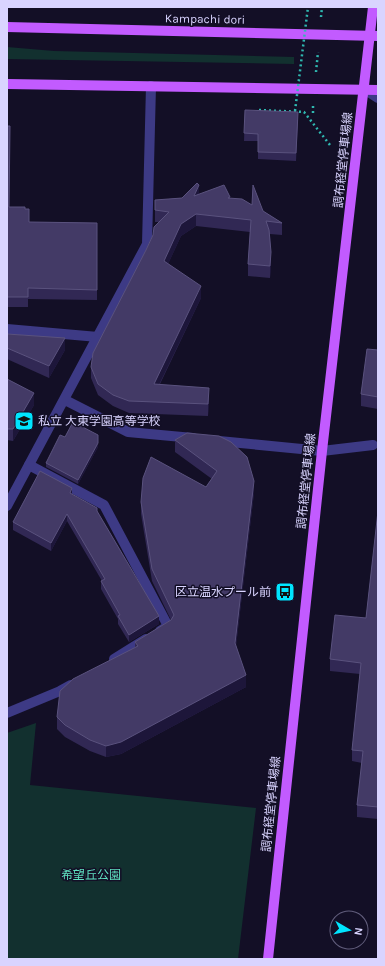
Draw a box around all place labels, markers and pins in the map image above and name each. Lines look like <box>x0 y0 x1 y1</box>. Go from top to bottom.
school or university icon: 私立 大東学園高等学校 <box>13 410 35 432</box>
place label: 私立 大東学園高等学校 <box>38 414 161 428</box>
bus stop icon: 区立温水プール前 <box>274 581 296 603</box>
place label: 区立温水プール前 <box>175 585 271 599</box>

